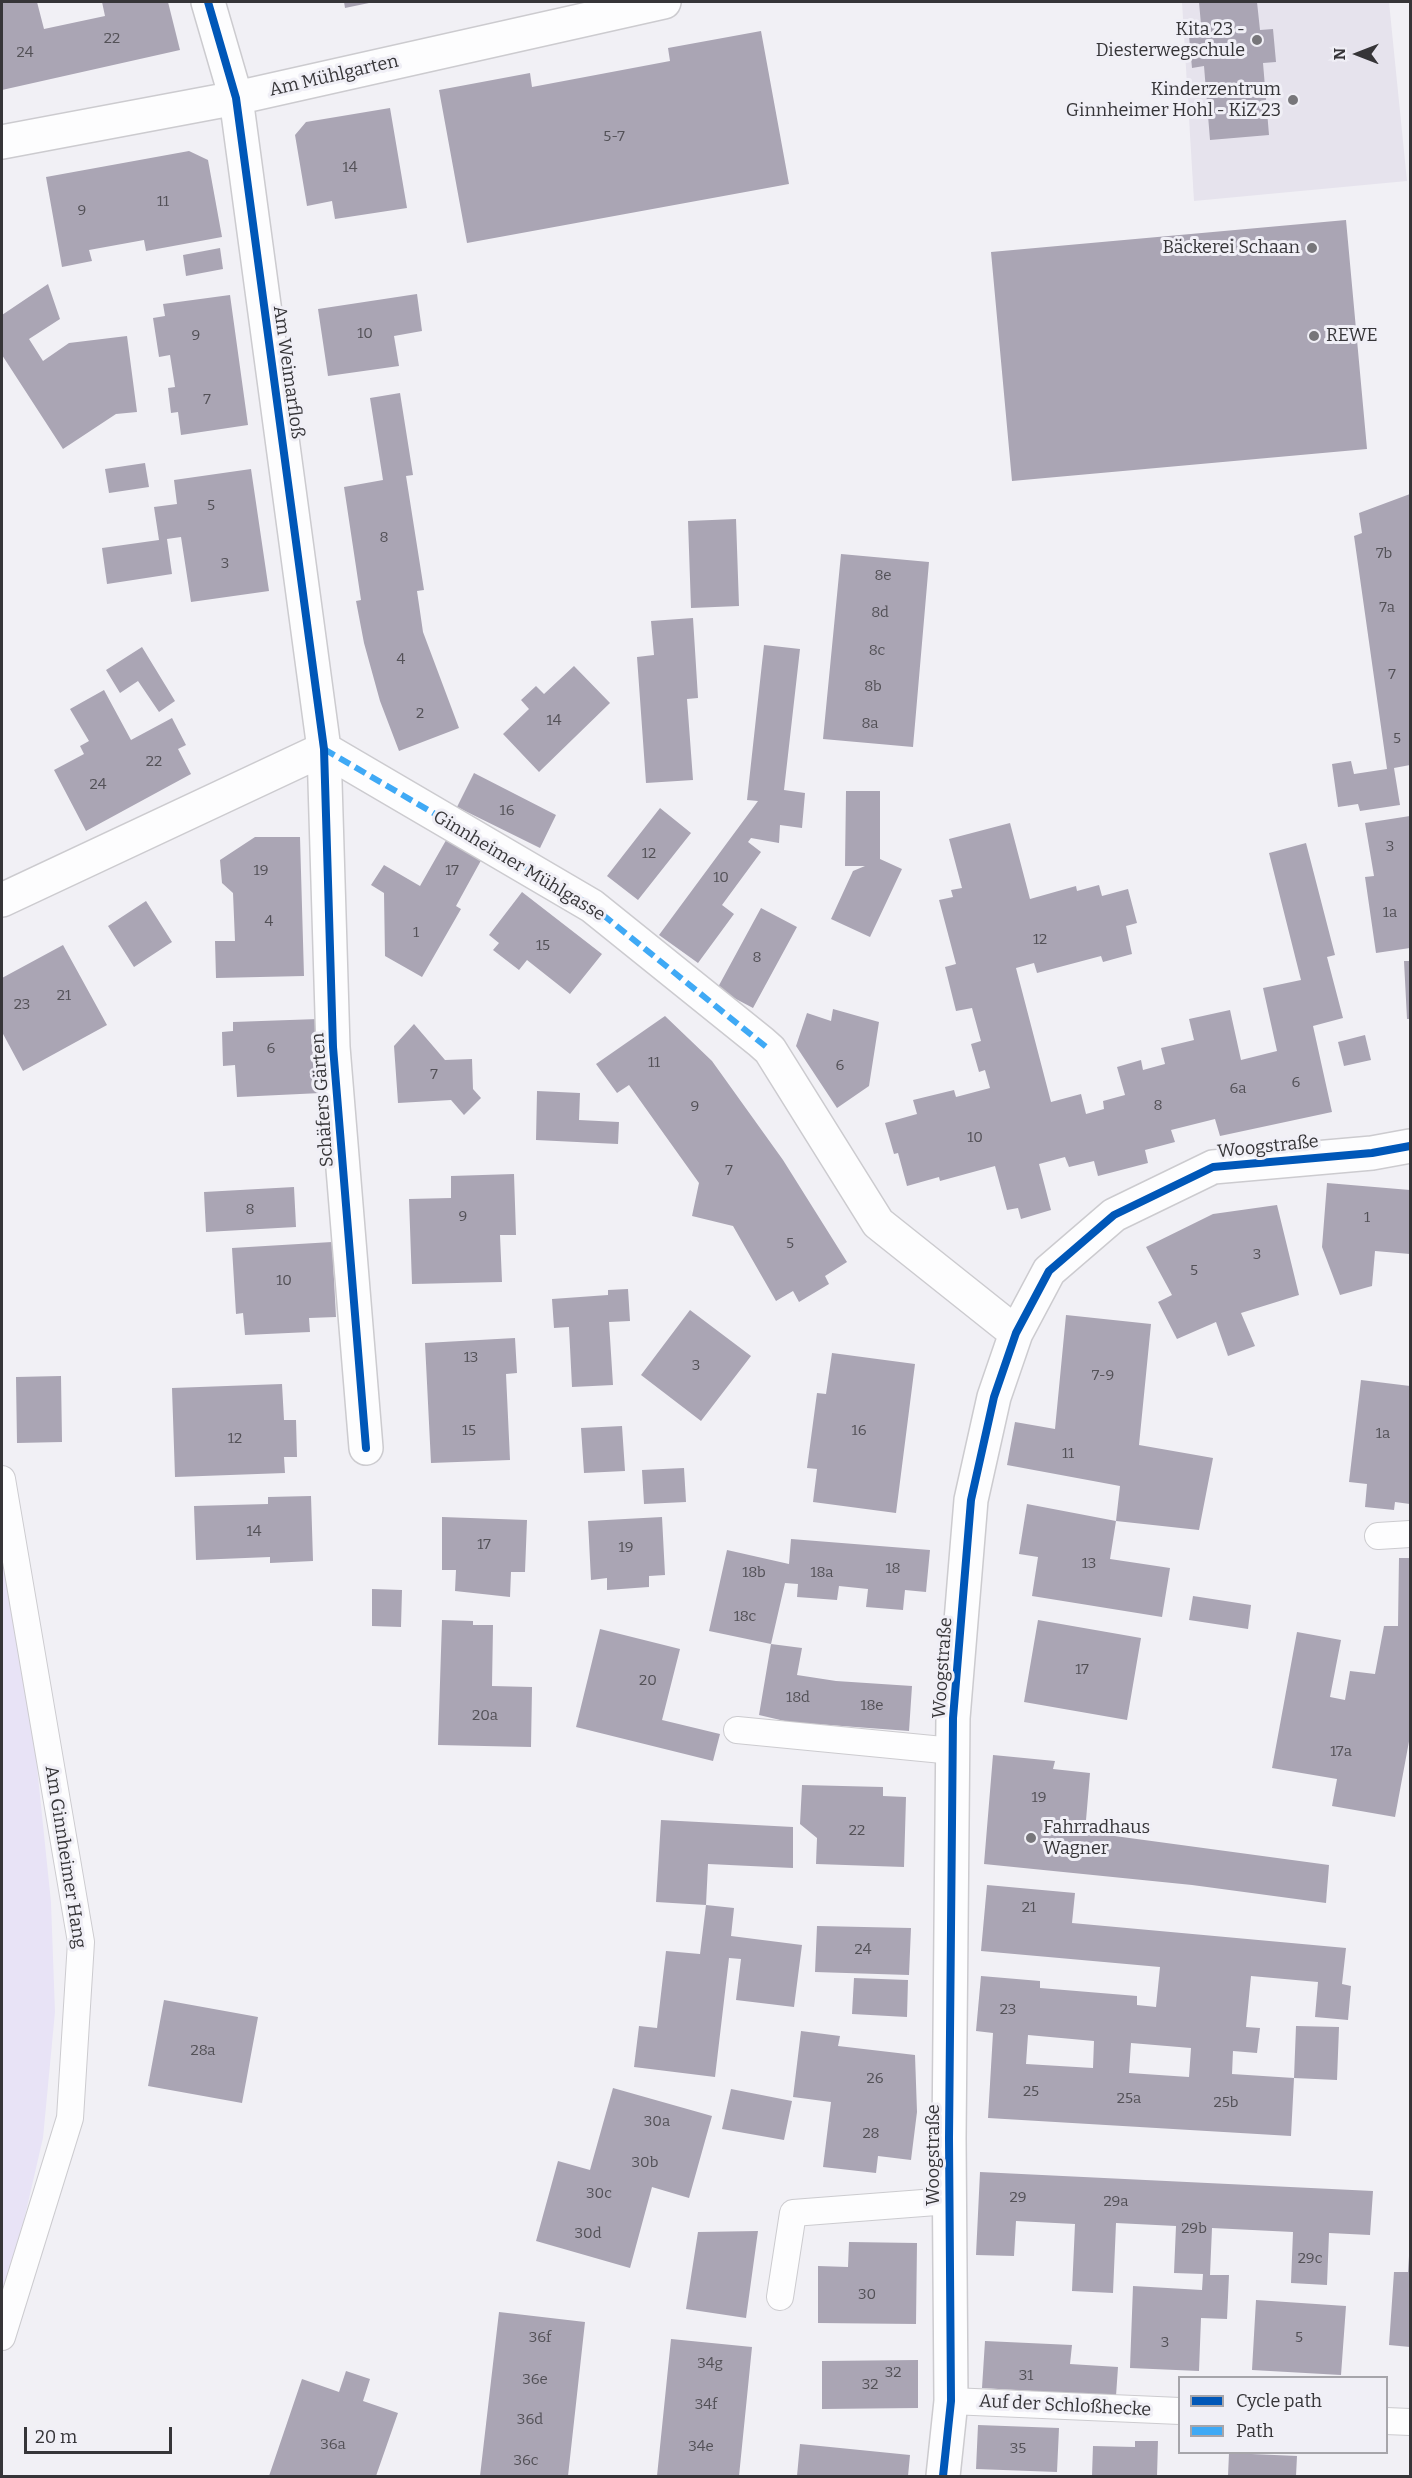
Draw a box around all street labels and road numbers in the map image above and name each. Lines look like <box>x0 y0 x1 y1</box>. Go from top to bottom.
street label: Am Mühlgarten <box>267 51 401 101</box>
street label: Am Weimarfloß <box>268 304 308 440</box>
street label: Ginnheimer Mühlgasse <box>429 806 609 926</box>
street label: Schäfers Gärten <box>308 1032 338 1168</box>
street label: Woogstraße <box>1216 1131 1320 1163</box>
street label: Woogstraße <box>929 1617 957 1719</box>
street label: Am Ginnheimer Hang <box>40 1764 90 1950</box>
street label: Woogstraße <box>923 2104 945 2206</box>
street label: Auf der Schloßhecke <box>978 2391 1152 2421</box>

